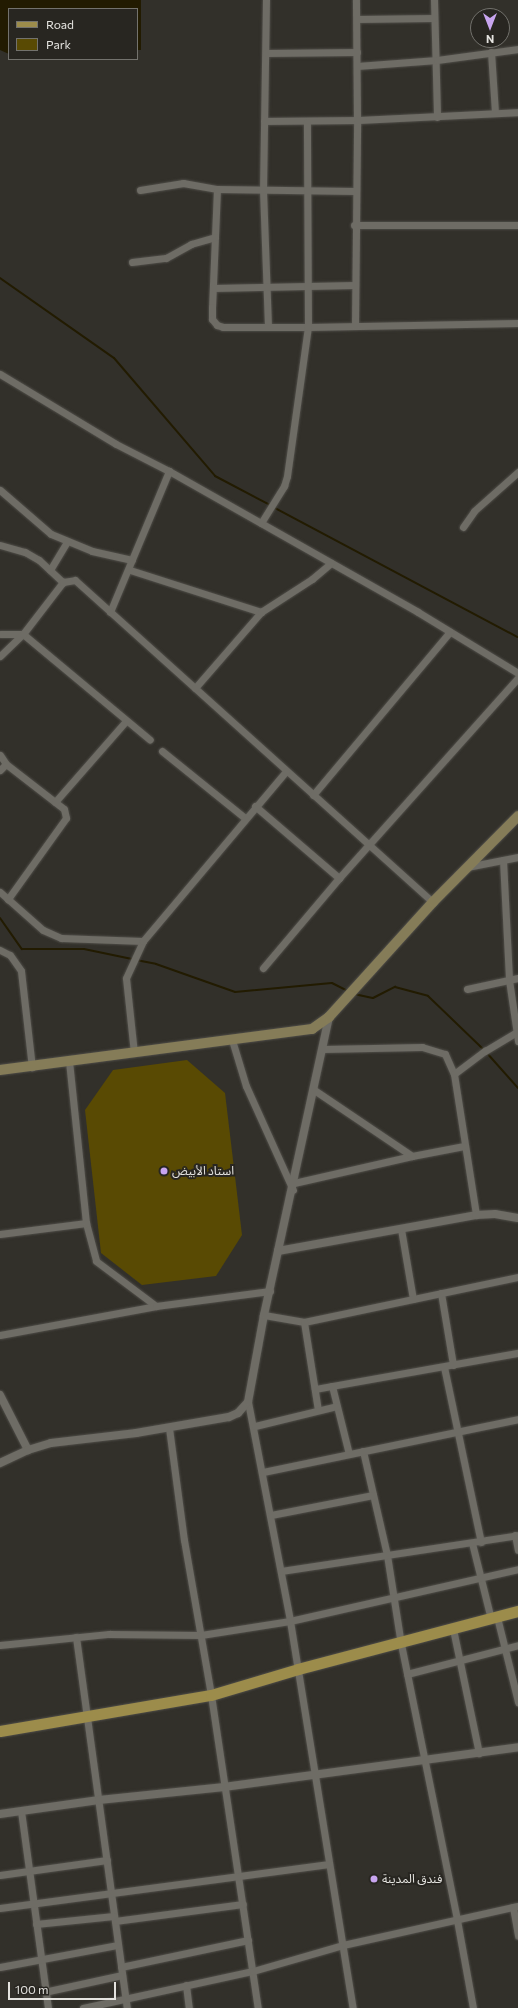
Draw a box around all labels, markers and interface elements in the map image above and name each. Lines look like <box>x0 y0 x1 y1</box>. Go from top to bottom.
legend <box>8 8 138 60</box>
north arrow <box>470 8 510 48</box>
text: Road <box>46 17 74 31</box>
text: N <box>486 33 494 46</box>
text: Park <box>46 37 71 51</box>
place label: استاد الأبيض <box>172 1164 234 1178</box>
marker: استاد الأبيض <box>159 1166 169 1176</box>
place label: فندق المدينة <box>382 1872 442 1886</box>
marker: فندق المدينة <box>369 1874 379 1884</box>
scale bar <box>10 1974 118 2000</box>
text: 100 m <box>15 1982 49 1996</box>

